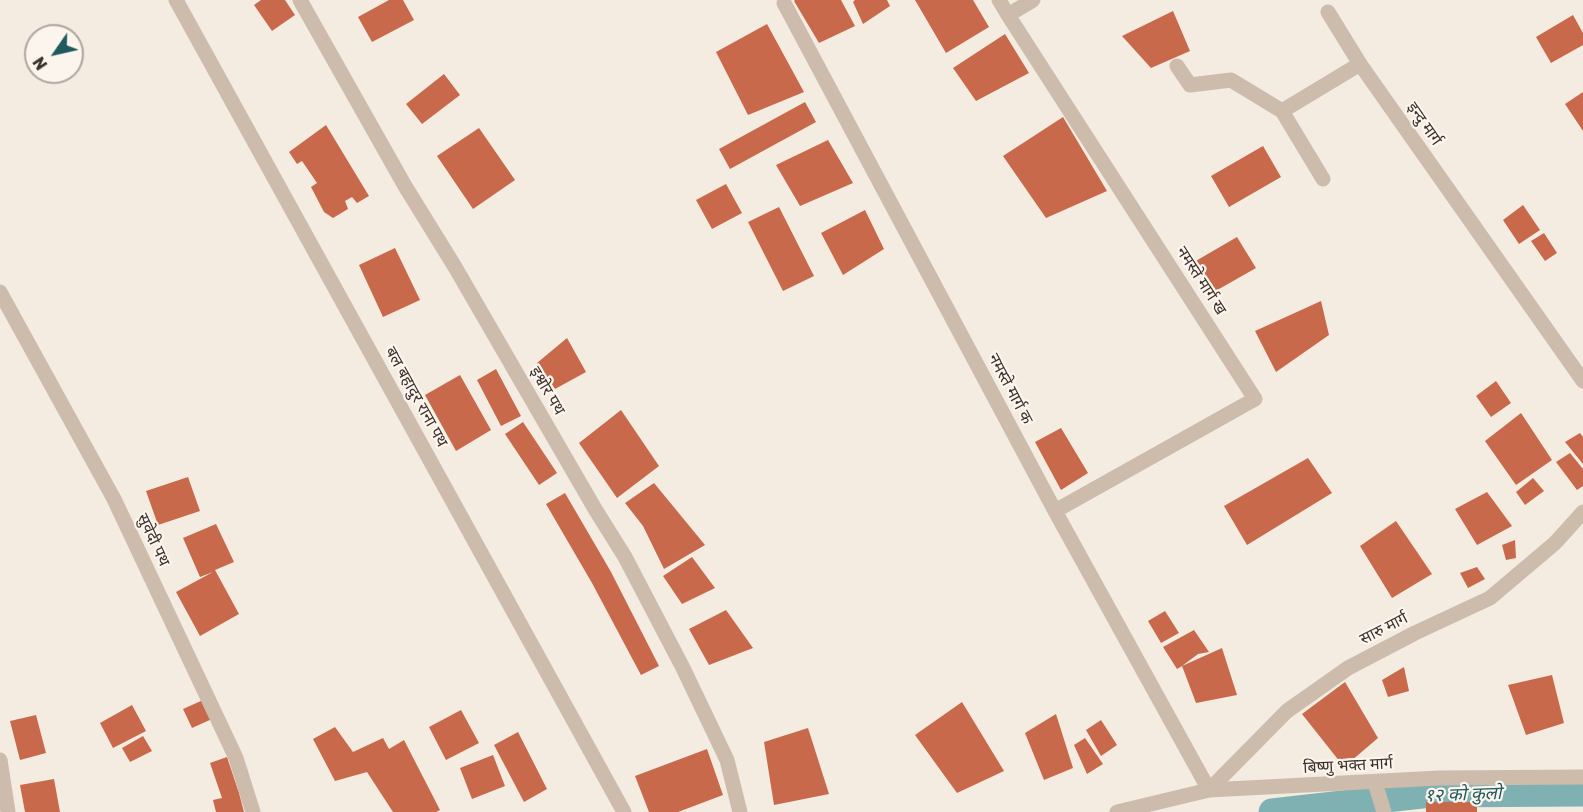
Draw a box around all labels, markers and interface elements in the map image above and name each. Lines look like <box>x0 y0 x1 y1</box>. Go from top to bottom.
north arrow <box>24 24 84 84</box>
text: N <box>29 53 51 73</box>
street label: इन्दु मार्ग <box>1402 99 1446 149</box>
street label: नमस्ते मार्ग ख <box>1172 243 1230 319</box>
street label: बल बहादुर राना पथ <box>381 344 451 450</box>
street label: नमस्ते मार्ग क <box>984 351 1036 427</box>
street label: इश्वोर पथ <box>525 363 569 419</box>
street label: सुवेदी पथ <box>133 511 173 569</box>
street label: सारु मार्ग <box>1357 609 1411 649</box>
street label: बिष्णु भक्त मार्ग <box>1303 754 1393 778</box>
water label: १२ को कुलो <box>1424 783 1502 807</box>

